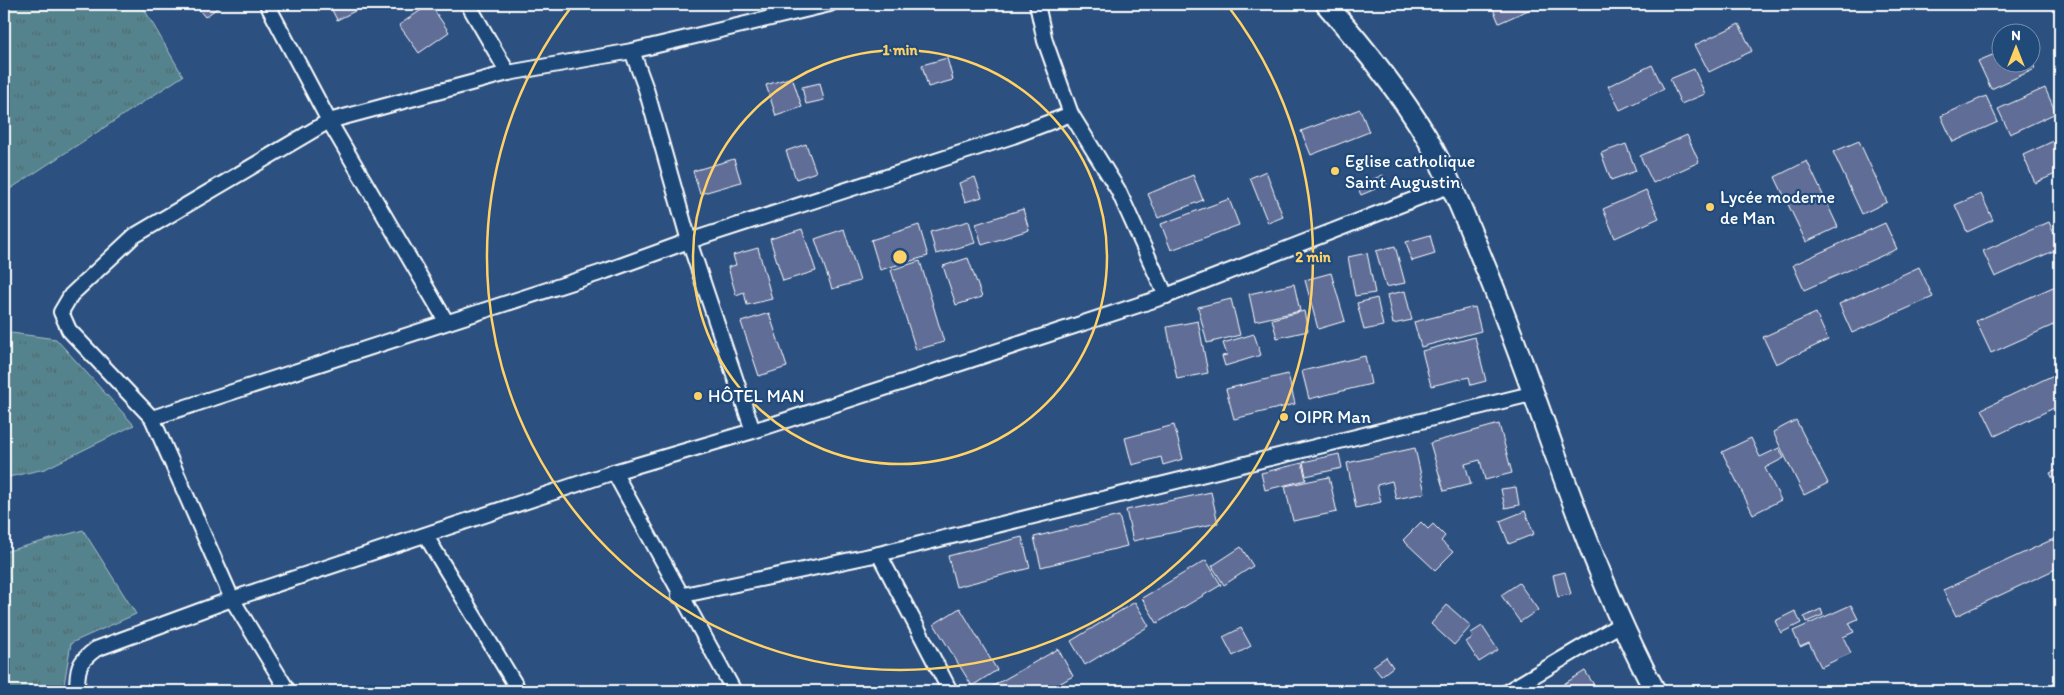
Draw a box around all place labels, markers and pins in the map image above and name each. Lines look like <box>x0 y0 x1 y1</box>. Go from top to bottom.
place label: Eglise catholique Saint Augustin <box>1345 150 1475 193</box>
marker: Eglise catholique Saint Augustin <box>1329 165 1341 177</box>
place label: Lycée moderne de Man <box>1720 186 1835 229</box>
marker: Lycée moderne de Man <box>1704 201 1716 213</box>
centre of rings <box>891 248 909 266</box>
place label: HÔTEL MAN <box>708 385 805 407</box>
marker: HÔTEL MAN <box>692 390 704 402</box>
place label: OIPR Man <box>1294 406 1371 428</box>
marker: OIPR Man <box>1278 411 1290 423</box>

